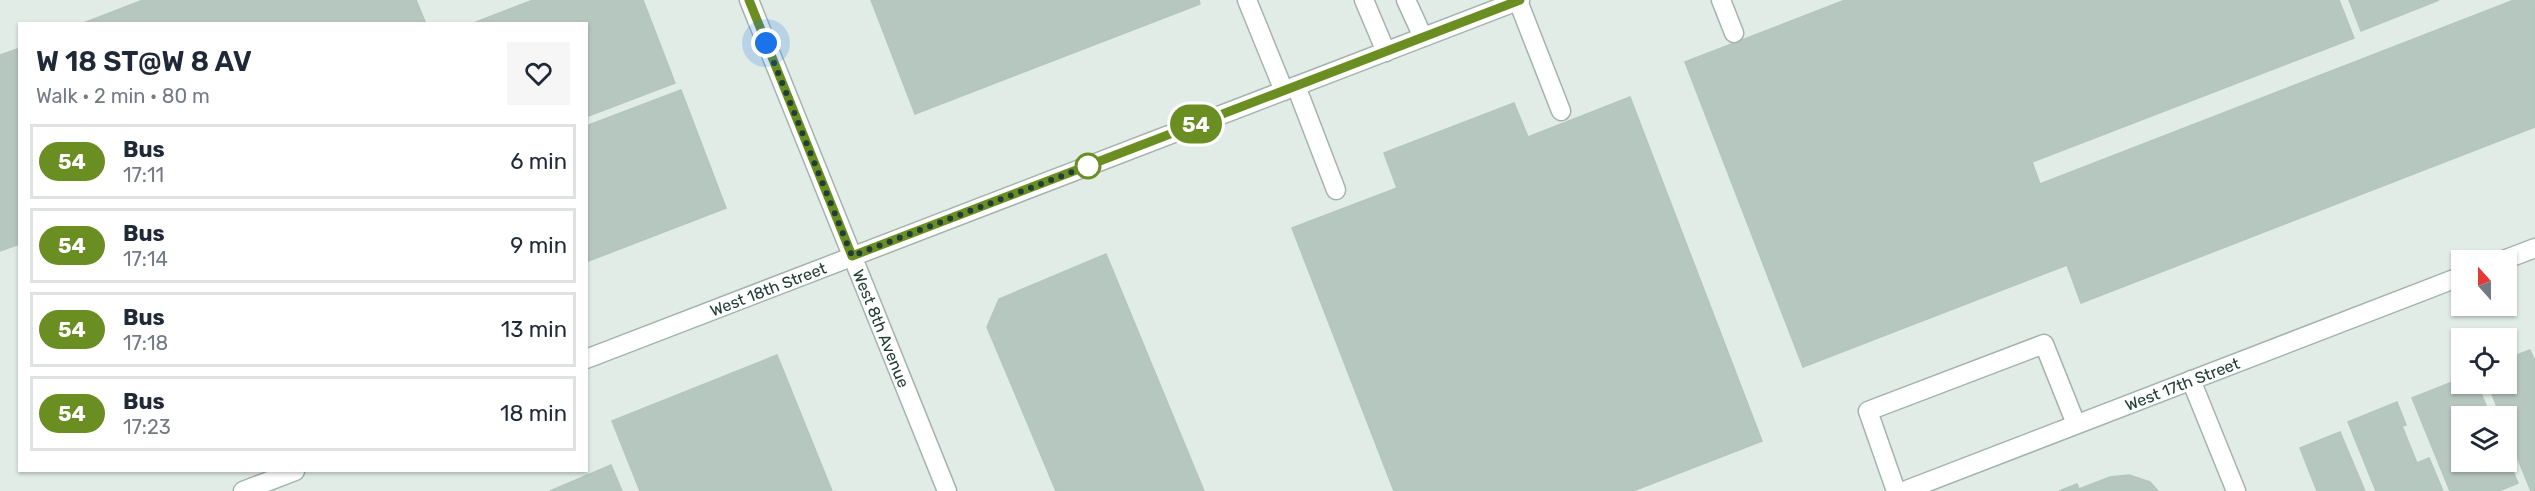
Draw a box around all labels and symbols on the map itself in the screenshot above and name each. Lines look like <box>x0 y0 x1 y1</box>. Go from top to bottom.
your location <box>751 28 781 58</box>
line badge: 54 <box>1169 104 1223 144</box>
unlabelled marker <box>1075 153 1101 179</box>
north arrow <box>2451 250 2517 316</box>
street label: West 18th Street <box>707 258 829 320</box>
street label: West 8th Avenue <box>849 267 914 390</box>
street label: West 17th Street <box>2122 353 2242 414</box>

